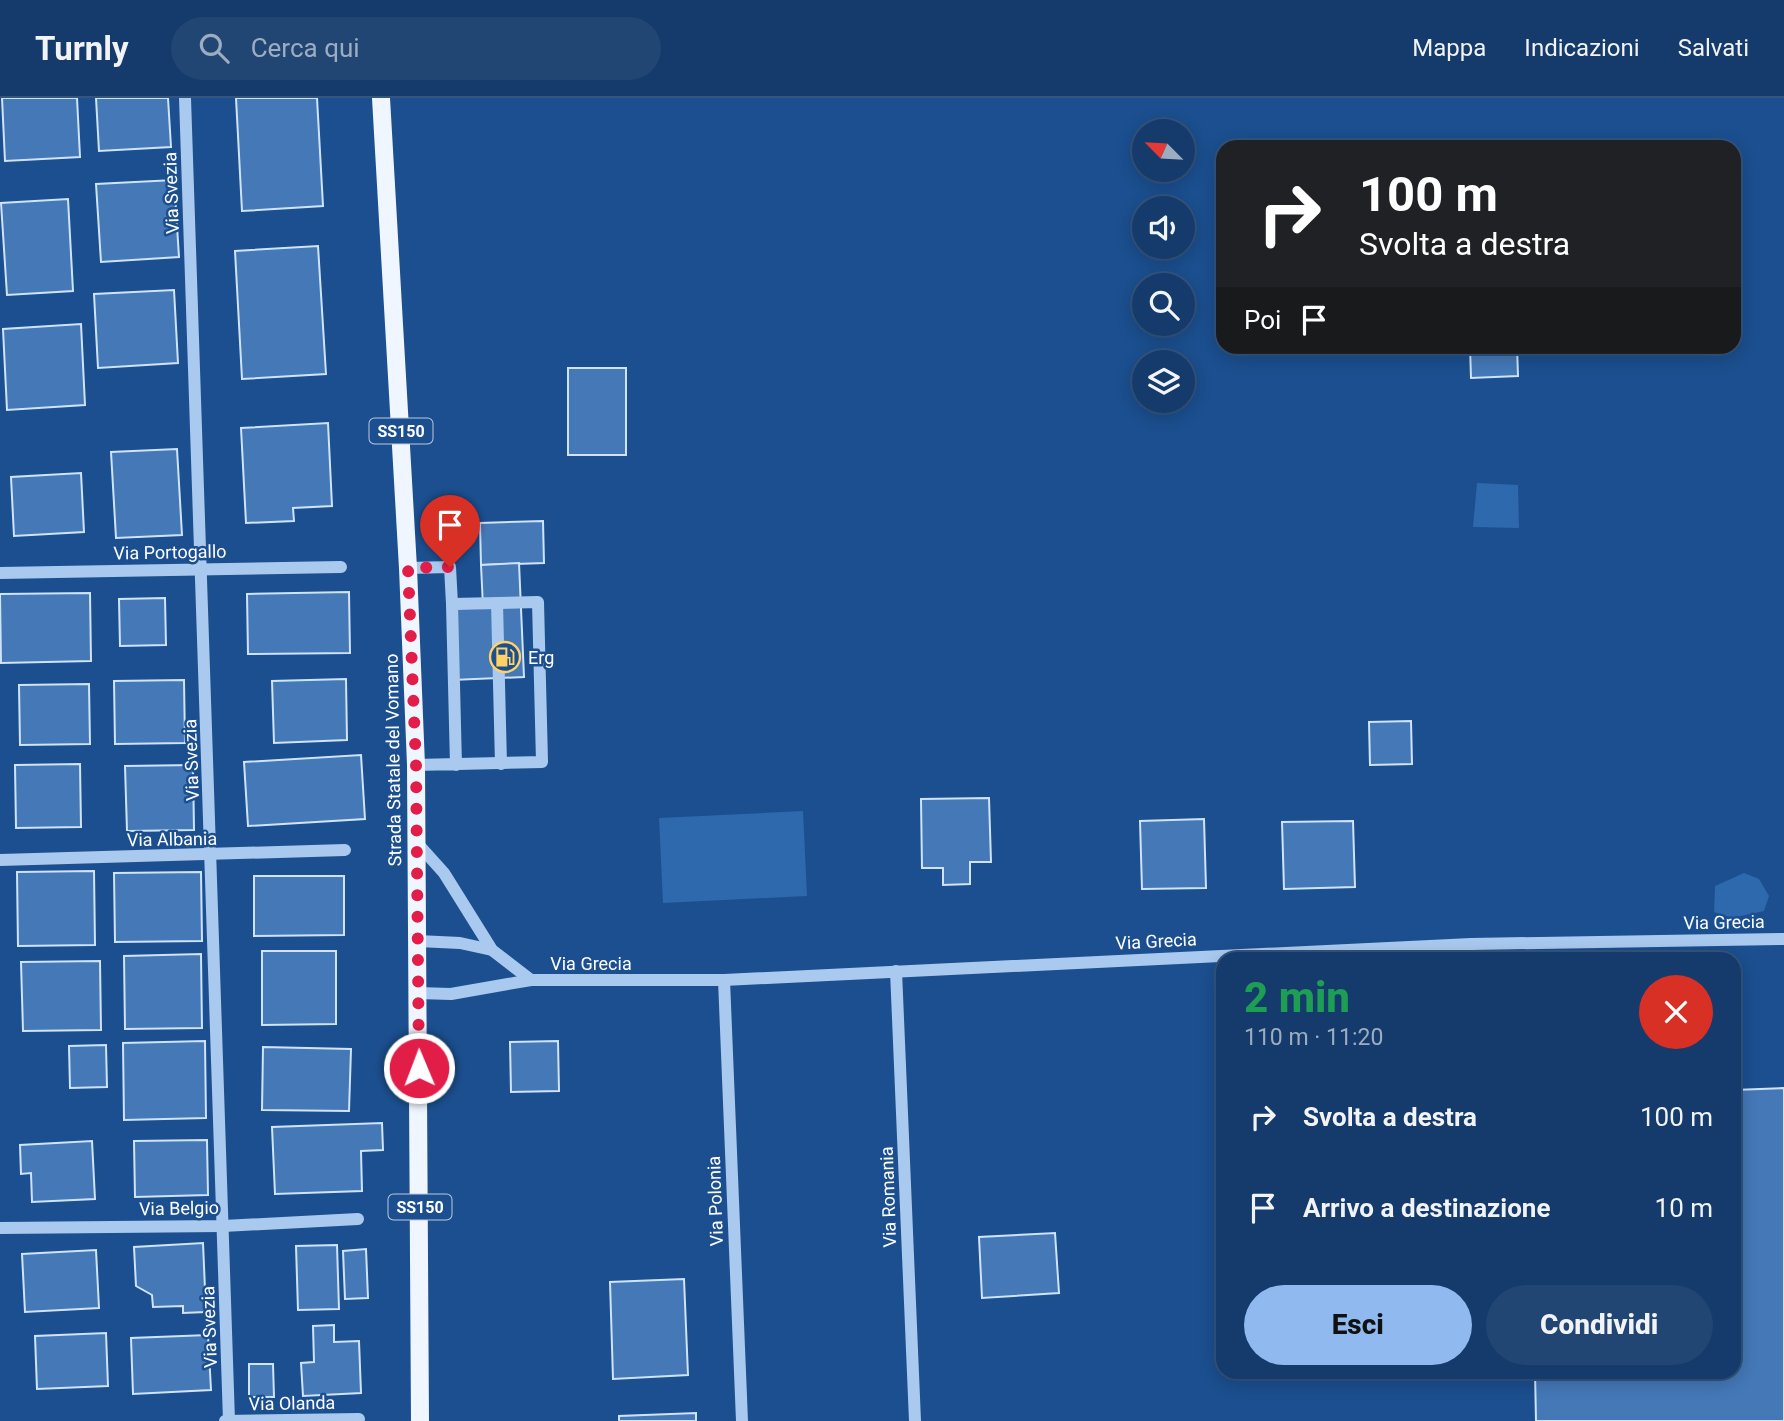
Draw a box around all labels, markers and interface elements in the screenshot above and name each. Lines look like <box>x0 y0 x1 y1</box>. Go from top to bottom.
search box <box>171 17 661 80</box>
text: Turnly <box>35 29 129 68</box>
icon: search <box>195 29 233 67</box>
text: Cerca qui <box>251 33 360 63</box>
text: Mappa <box>1412 34 1486 62</box>
text: Indicazioni <box>1524 34 1640 62</box>
text: Salvati <box>1678 34 1749 62</box>
north arrow <box>1132 119 1195 182</box>
map controls <box>1132 119 1195 413</box>
street label: Via Svezia <box>159 152 183 234</box>
text: 100 m <box>1359 166 1498 223</box>
icon: right <box>1244 168 1335 259</box>
button: sound <box>1132 196 1195 259</box>
text: Svolta a destra <box>1359 225 1570 263</box>
button: search <box>1132 273 1195 336</box>
icon: arrive <box>1295 301 1333 339</box>
text: Poi <box>1244 305 1281 335</box>
button: layers <box>1132 350 1195 413</box>
road number: SS150 <box>370 418 432 444</box>
pin <box>420 495 480 567</box>
icon: arrive <box>431 506 469 544</box>
street label: Via Portogallo <box>113 541 227 563</box>
fuel station icon: Erg <box>488 640 522 674</box>
place label: Erg <box>528 647 554 668</box>
street label: Strada Statale del Vomano <box>381 654 405 866</box>
street label: Via Svezia <box>179 719 203 801</box>
street label: Via Albania <box>127 828 217 850</box>
street label: Via Grecia <box>1683 911 1765 933</box>
street label: Via Grecia <box>1115 928 1197 954</box>
street label: Via Grecia <box>550 953 632 974</box>
text: 2 min <box>1244 973 1350 1022</box>
button: close <box>1639 975 1713 1049</box>
text: 110 m · 11:20 <box>1244 1024 1383 1051</box>
position arrow <box>382 1031 456 1105</box>
icon: right <box>1244 1098 1282 1136</box>
text: Svolta a destra <box>1303 1102 1477 1132</box>
text: 100 m <box>1640 1102 1713 1132</box>
street label: Via Romania <box>876 1146 900 1248</box>
street label: Via Polonia <box>703 1155 727 1247</box>
icon: arrive <box>1244 1189 1282 1227</box>
text: Arrivo a destinazione <box>1303 1193 1550 1223</box>
text: 10 m <box>1655 1193 1713 1223</box>
road number: SS150 <box>388 1194 452 1219</box>
street label: Via Belgio <box>139 1197 219 1219</box>
button: Esci <box>1244 1285 1472 1365</box>
button: Condividi <box>1486 1285 1713 1365</box>
street label: Via Svezia <box>197 1286 221 1368</box>
street label: Via Olanda <box>249 1392 335 1414</box>

